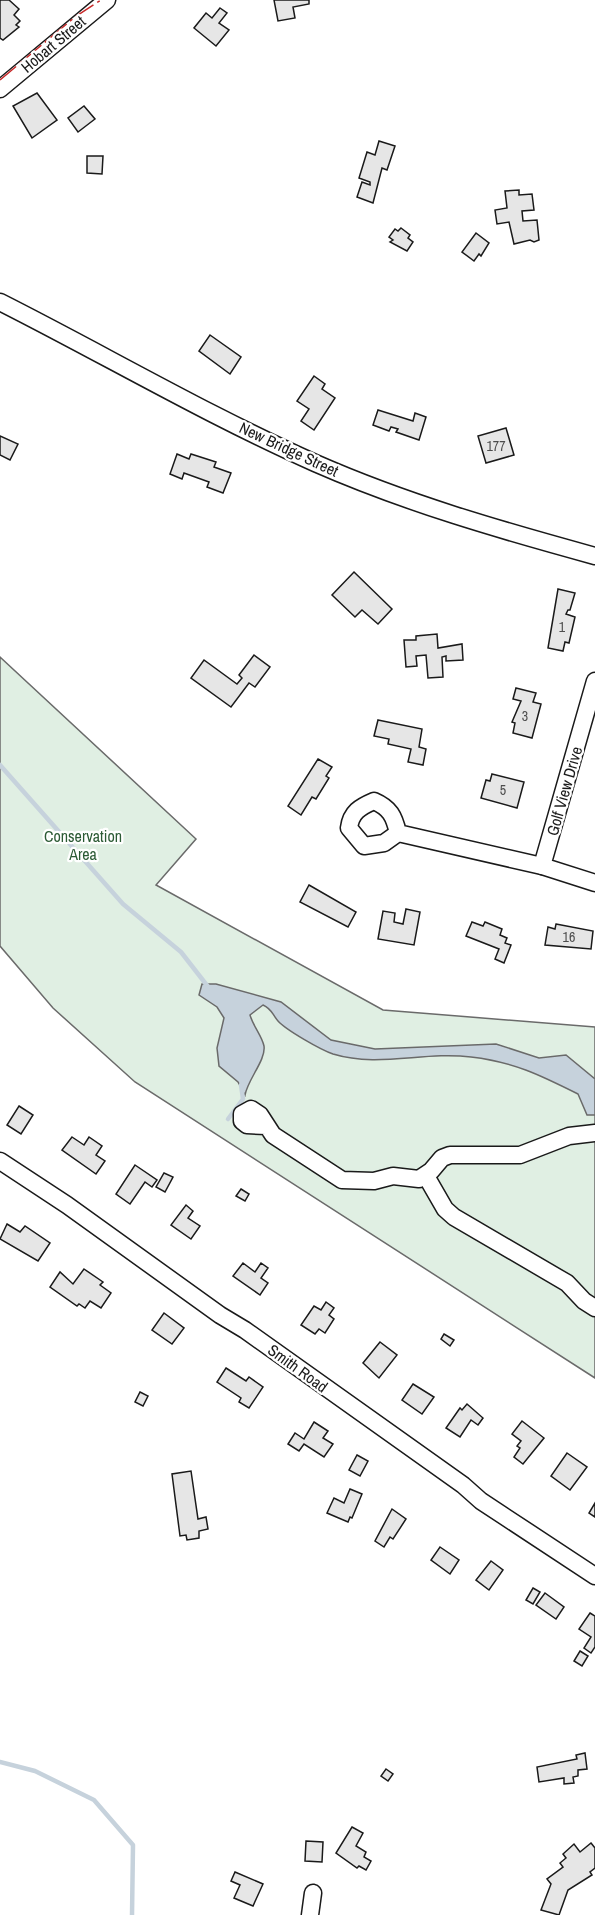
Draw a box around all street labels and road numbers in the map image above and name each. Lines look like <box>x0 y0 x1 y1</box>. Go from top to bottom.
street label: Hobart Street <box>16 10 90 78</box>
street label: New Bridge Street <box>236 416 343 482</box>
street label: Golf View Drive <box>541 744 587 838</box>
street label: Smith Road <box>264 1339 332 1397</box>

